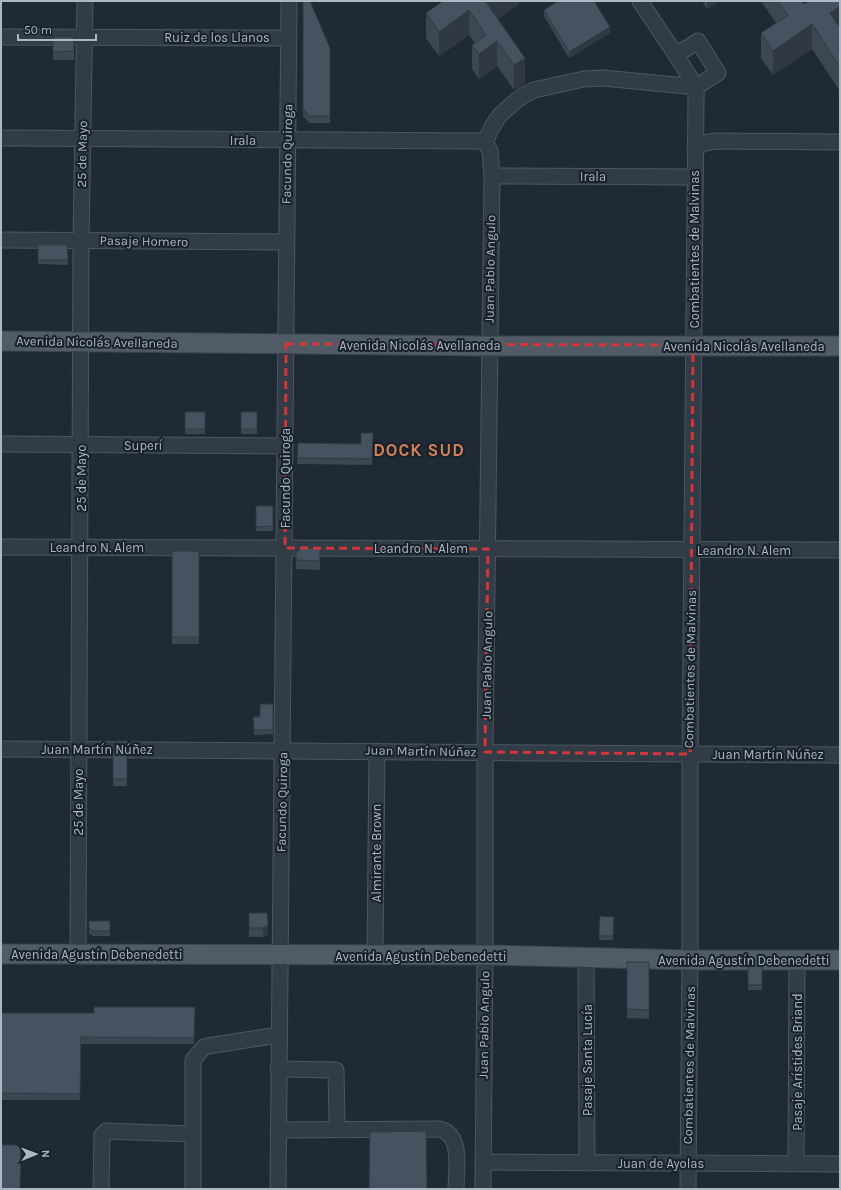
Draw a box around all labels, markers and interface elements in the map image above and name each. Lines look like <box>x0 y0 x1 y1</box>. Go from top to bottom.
scale bar <box>18 16 96 42</box>
text: 50 m <box>24 23 52 37</box>
street label: Ruiz de los Llanos <box>164 30 270 45</box>
street label: Facundo Quiroga <box>279 104 295 204</box>
street label: 25 de Mayo <box>74 120 90 188</box>
street label: Irala <box>230 133 256 148</box>
street label: Irala <box>580 169 606 184</box>
street label: Combatientes de Malvinas <box>687 170 702 328</box>
street label: Juan Pablo Angulo <box>482 215 498 323</box>
street label: Pasaje Homero <box>100 233 188 249</box>
street label: Avenida Nicolás Avellaneda <box>16 333 178 351</box>
street label: Avenida Nicolás Avellaneda <box>339 338 501 353</box>
street label: Avenida Nicolás Avellaneda <box>663 339 825 354</box>
street label: Facundo Quiroga <box>278 428 293 528</box>
street label: Superí <box>124 438 162 453</box>
district label: DOCK SUD <box>373 440 465 460</box>
street label: 25 de Mayo <box>74 445 89 511</box>
street label: Leandro N. Alem <box>50 540 144 555</box>
street label: Leandro N. Alem <box>374 541 468 556</box>
street label: Leandro N. Alem <box>697 543 791 558</box>
street label: Combatientes de Malvinas <box>681 590 699 748</box>
street label: Juan Pablo Angulo <box>479 611 495 719</box>
street label: Juan Martín Núñez <box>41 742 153 757</box>
street label: Juan Martín Núñez <box>365 743 477 759</box>
street label: Juan Martín Núñez <box>712 747 824 762</box>
street label: Facundo Quiroga <box>274 752 290 852</box>
street label: 25 de Mayo <box>71 769 86 835</box>
street label: Almirante Brown <box>369 804 384 902</box>
street label: Avenida Agustín Debenedetti <box>11 947 183 962</box>
street label: Avenida Agustín Debenedetti <box>335 949 507 964</box>
street label: Avenida Agustín Debenedetti <box>658 953 830 968</box>
street label: Juan Pablo Angulo <box>476 971 492 1079</box>
street label: Combatientes de Malvinas <box>680 986 698 1144</box>
street label: Pasaje Arístides Briand <box>790 993 805 1131</box>
street label: Pasaje Santa Lucía <box>580 1004 595 1116</box>
north arrow <box>16 1134 56 1174</box>
text: N <box>39 1150 52 1158</box>
street label: Juan de Ayolas <box>618 1156 704 1171</box>

